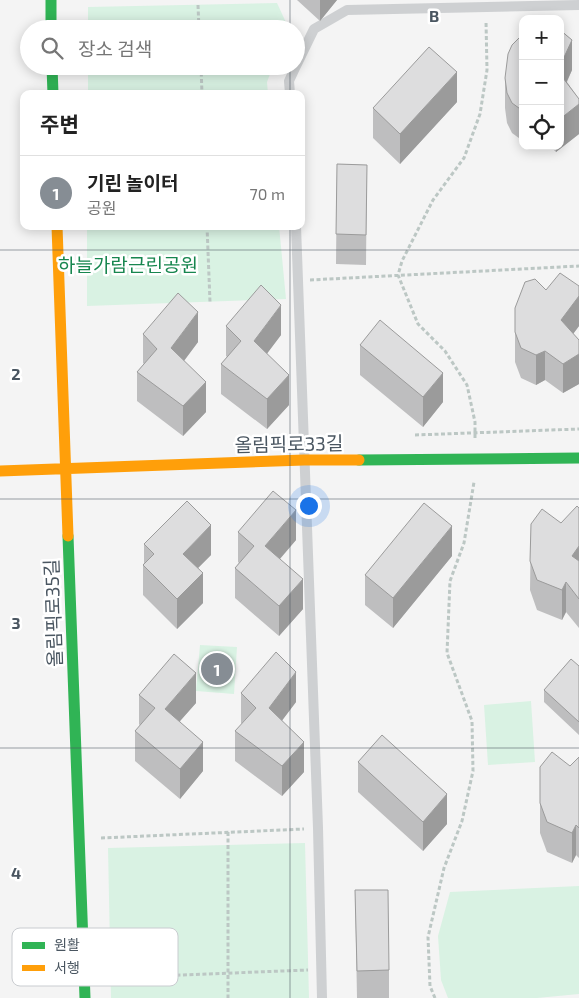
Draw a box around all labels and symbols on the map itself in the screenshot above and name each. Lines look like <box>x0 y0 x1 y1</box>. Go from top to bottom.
text: B <box>429 6 439 25</box>
park label: 하늘가람근린공원 <box>58 253 198 276</box>
text: 2 <box>11 364 21 383</box>
street label: 올림픽로33길 <box>235 431 343 456</box>
your location <box>296 493 322 519</box>
street label: 올림픽로35길 <box>39 559 66 667</box>
text: 3 <box>11 613 21 632</box>
pin: 1 <box>201 650 233 688</box>
text: 4 <box>11 863 21 882</box>
legend <box>12 928 178 986</box>
text: 원활 <box>54 936 80 953</box>
text: 서행 <box>54 959 80 976</box>

